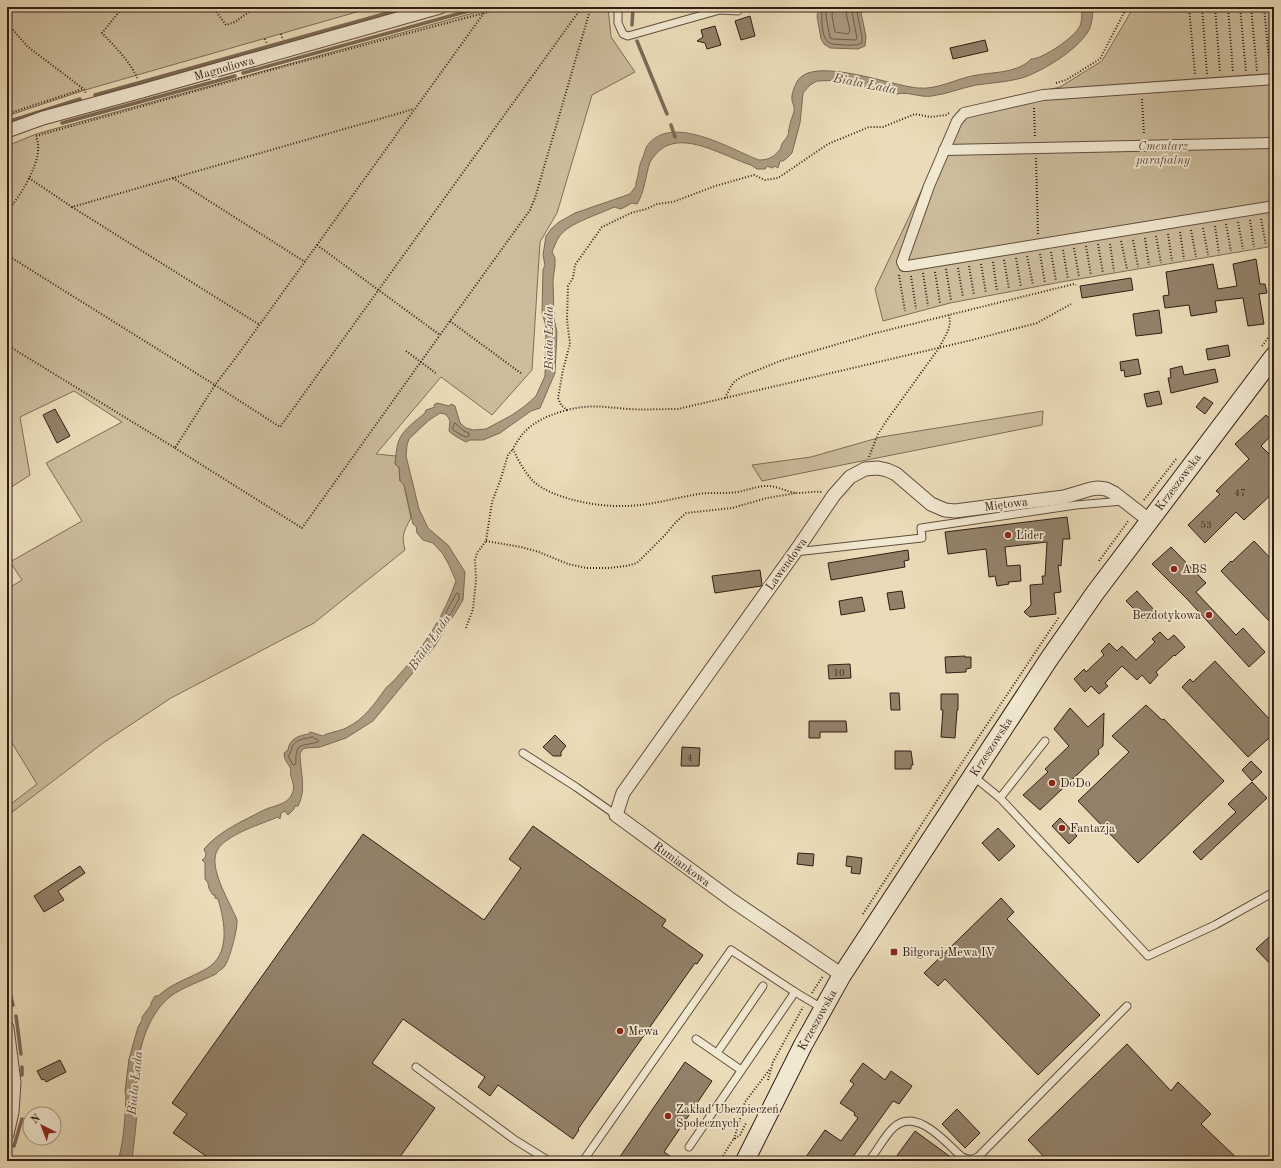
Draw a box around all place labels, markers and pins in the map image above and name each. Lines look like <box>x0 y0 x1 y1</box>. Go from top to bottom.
marker: Lider <box>1003 530 1013 540</box>
place label: Lider <box>1016 530 1044 542</box>
marker: ABS <box>1169 564 1179 574</box>
place label: ABS <box>1182 564 1207 576</box>
place label: Bezdotykowa <box>1132 610 1201 622</box>
marker: Bezdotykowa <box>1204 610 1214 620</box>
marker: DoDo <box>1047 778 1057 788</box>
place label: DoDo <box>1060 778 1091 790</box>
marker: Fantazja <box>1057 823 1067 833</box>
place label: Fantazja <box>1070 823 1115 835</box>
marker: Biłgoraj Mewa IV <box>889 947 899 957</box>
place label: Biłgoraj Mewa IV <box>902 947 995 959</box>
marker: Mewa <box>615 1026 625 1036</box>
place label: Mewa <box>628 1026 659 1038</box>
place label: Zakład Ubezpieczeń Społecznych <box>676 1104 779 1130</box>
marker: Zakład Ubezpieczeń Społecznych <box>663 1111 673 1121</box>

